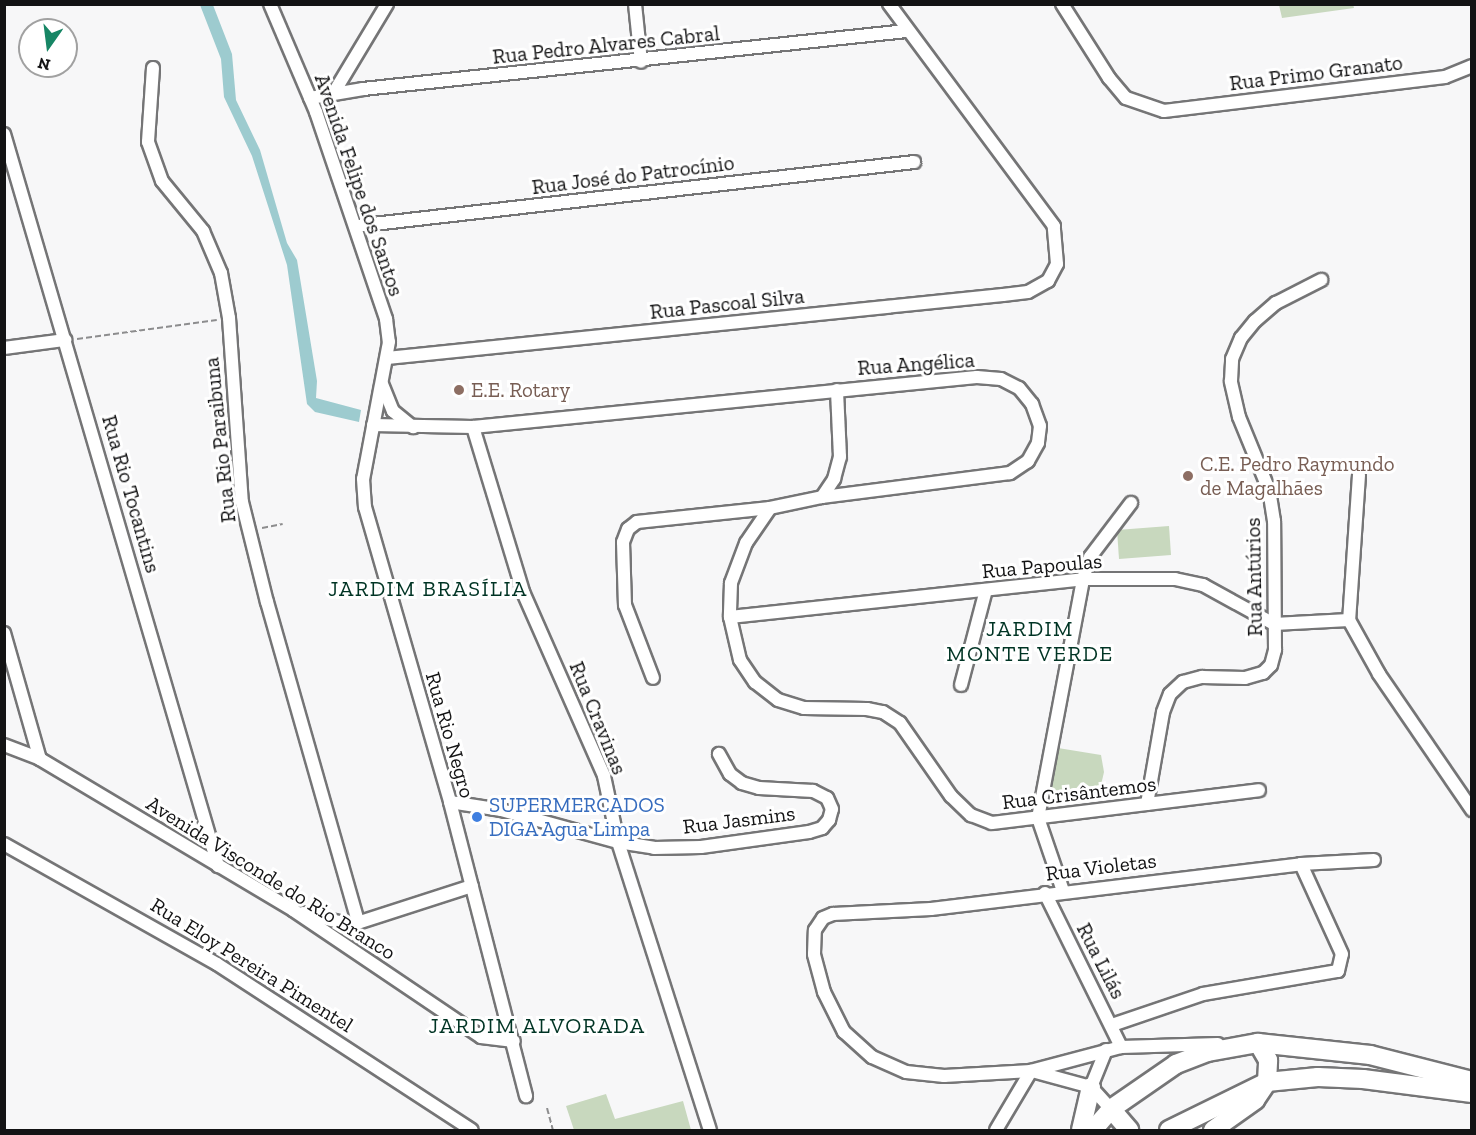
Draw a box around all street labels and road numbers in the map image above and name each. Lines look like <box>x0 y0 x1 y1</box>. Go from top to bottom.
street label: Rua Pedro Alvares Cabral <box>491 21 721 69</box>
street label: Rua Primo Granato <box>1228 50 1404 96</box>
street label: Avenida Felipe dos Santos <box>309 71 409 299</box>
street label: Rua José do Patrocínio <box>530 150 736 200</box>
street label: Rua Pascoal Silva <box>649 283 805 325</box>
street label: Rua Angélica <box>856 347 976 381</box>
street label: Rua Rio Paraibuna <box>199 356 241 524</box>
street label: Rua Rio Tocantins <box>96 412 166 576</box>
street label: Rua Antúrios <box>1240 517 1268 637</box>
street label: Rua Papoulas <box>981 548 1103 584</box>
street label: Rua Cravinas <box>564 658 632 778</box>
street label: Rua Rio Negro <box>420 669 480 801</box>
street label: Rua Crisântemos <box>1001 771 1157 815</box>
street label: Avenida Visconde do Rio Branco <box>141 791 401 965</box>
street label: Rua Jasmins <box>681 801 797 839</box>
street label: Rua Violetas <box>1044 848 1158 886</box>
street label: Rua Eloy Pereira Pimentel <box>146 892 358 1038</box>
street label: Rua Lilás <box>1071 919 1131 1003</box>

